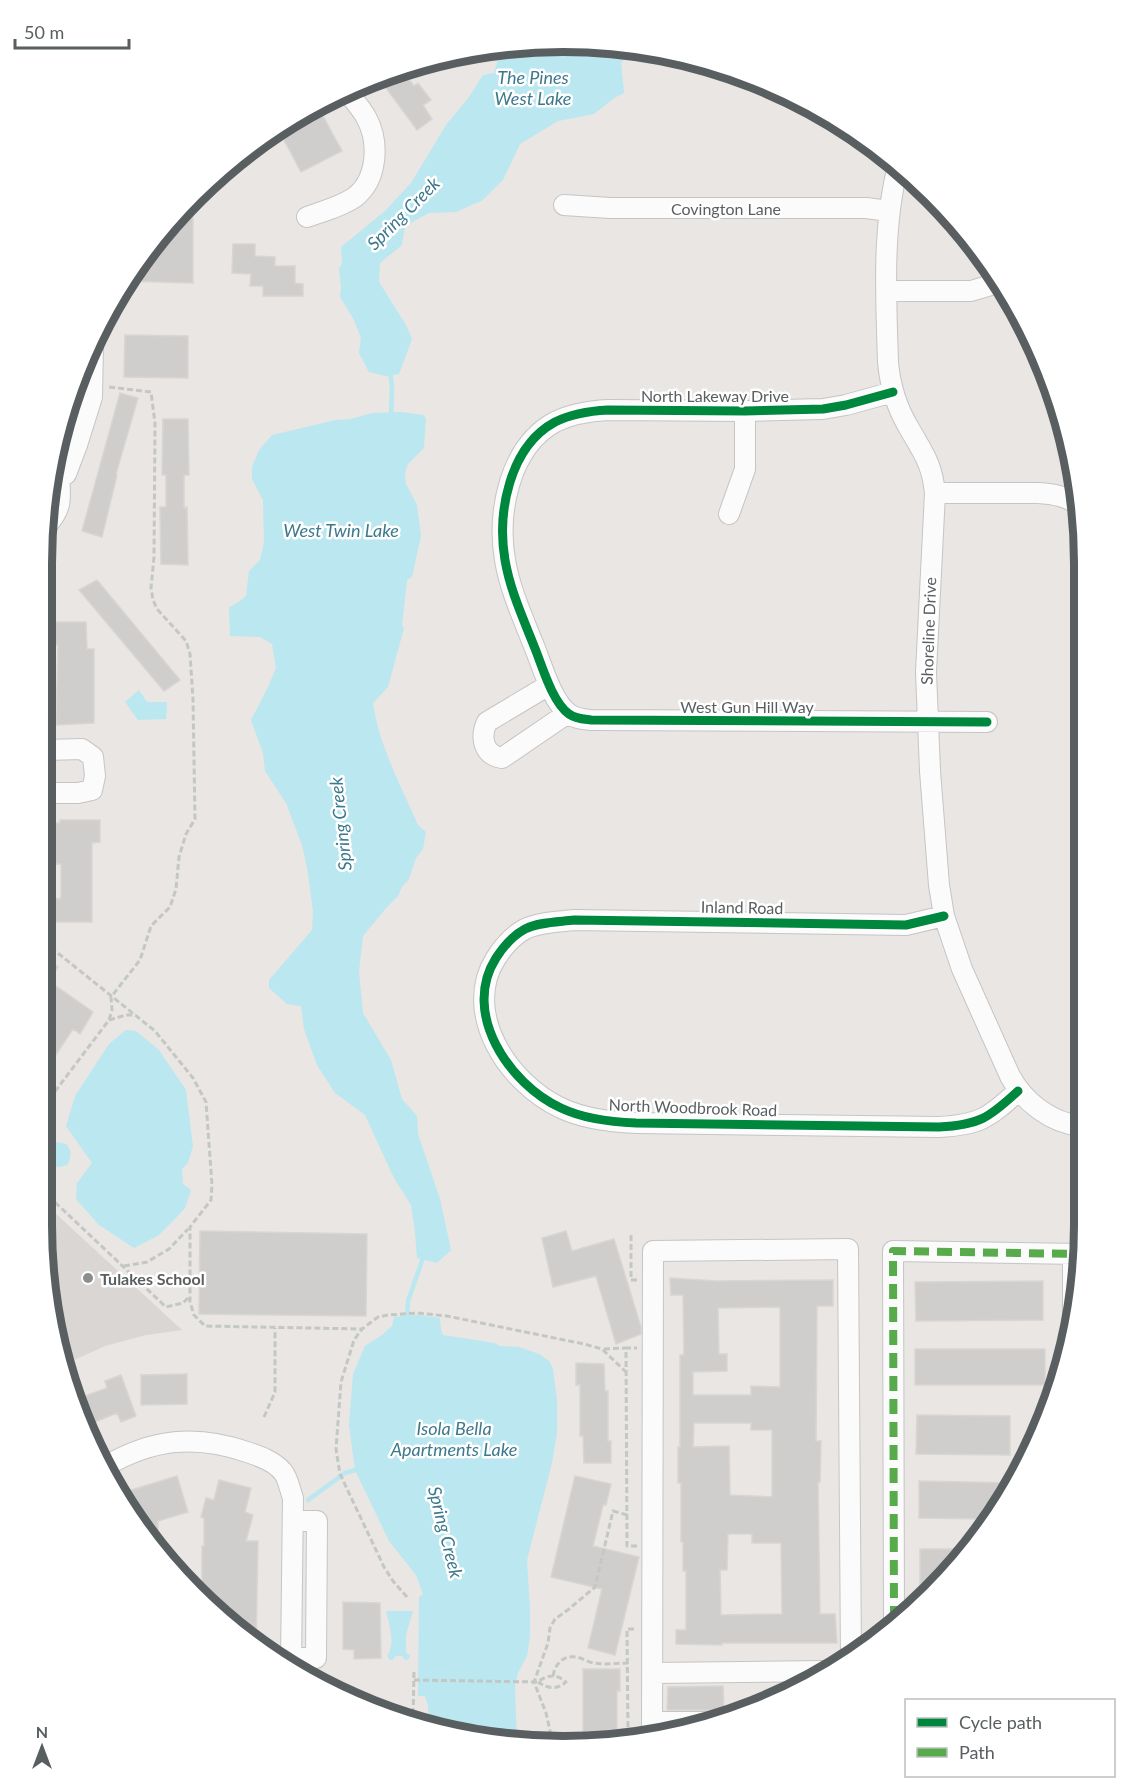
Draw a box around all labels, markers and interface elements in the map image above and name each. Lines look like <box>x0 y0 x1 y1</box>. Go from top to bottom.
scale bar <box>15 12 129 50</box>
text: 50 m <box>24 21 64 43</box>
water label: The Pines West Lake <box>495 66 571 109</box>
water label: Spring Creek <box>362 172 444 254</box>
street label: Covington Lane <box>671 199 781 218</box>
street label: North Lakeway Drive <box>641 386 789 405</box>
water label: West Twin Lake <box>283 519 399 541</box>
street label: Shoreline Drive <box>917 577 939 685</box>
street label: West Gun Hill Way <box>680 697 814 716</box>
water label: Spring Creek <box>324 776 356 872</box>
street label: Inland Road <box>701 897 783 917</box>
street label: North Woodbrook Road <box>608 1095 778 1119</box>
place label: Tulakes School <box>100 1269 205 1288</box>
marker: Tulakes School <box>81 1271 95 1285</box>
water label: Isola Bella Apartments Lake <box>390 1417 517 1460</box>
water label: Spring Creek <box>424 1484 468 1581</box>
legend <box>905 1699 1115 1777</box>
text: Cycle path <box>959 1711 1042 1733</box>
north arrow <box>12 1717 72 1777</box>
text: N <box>36 1722 48 1741</box>
text: Path <box>959 1741 995 1763</box>

